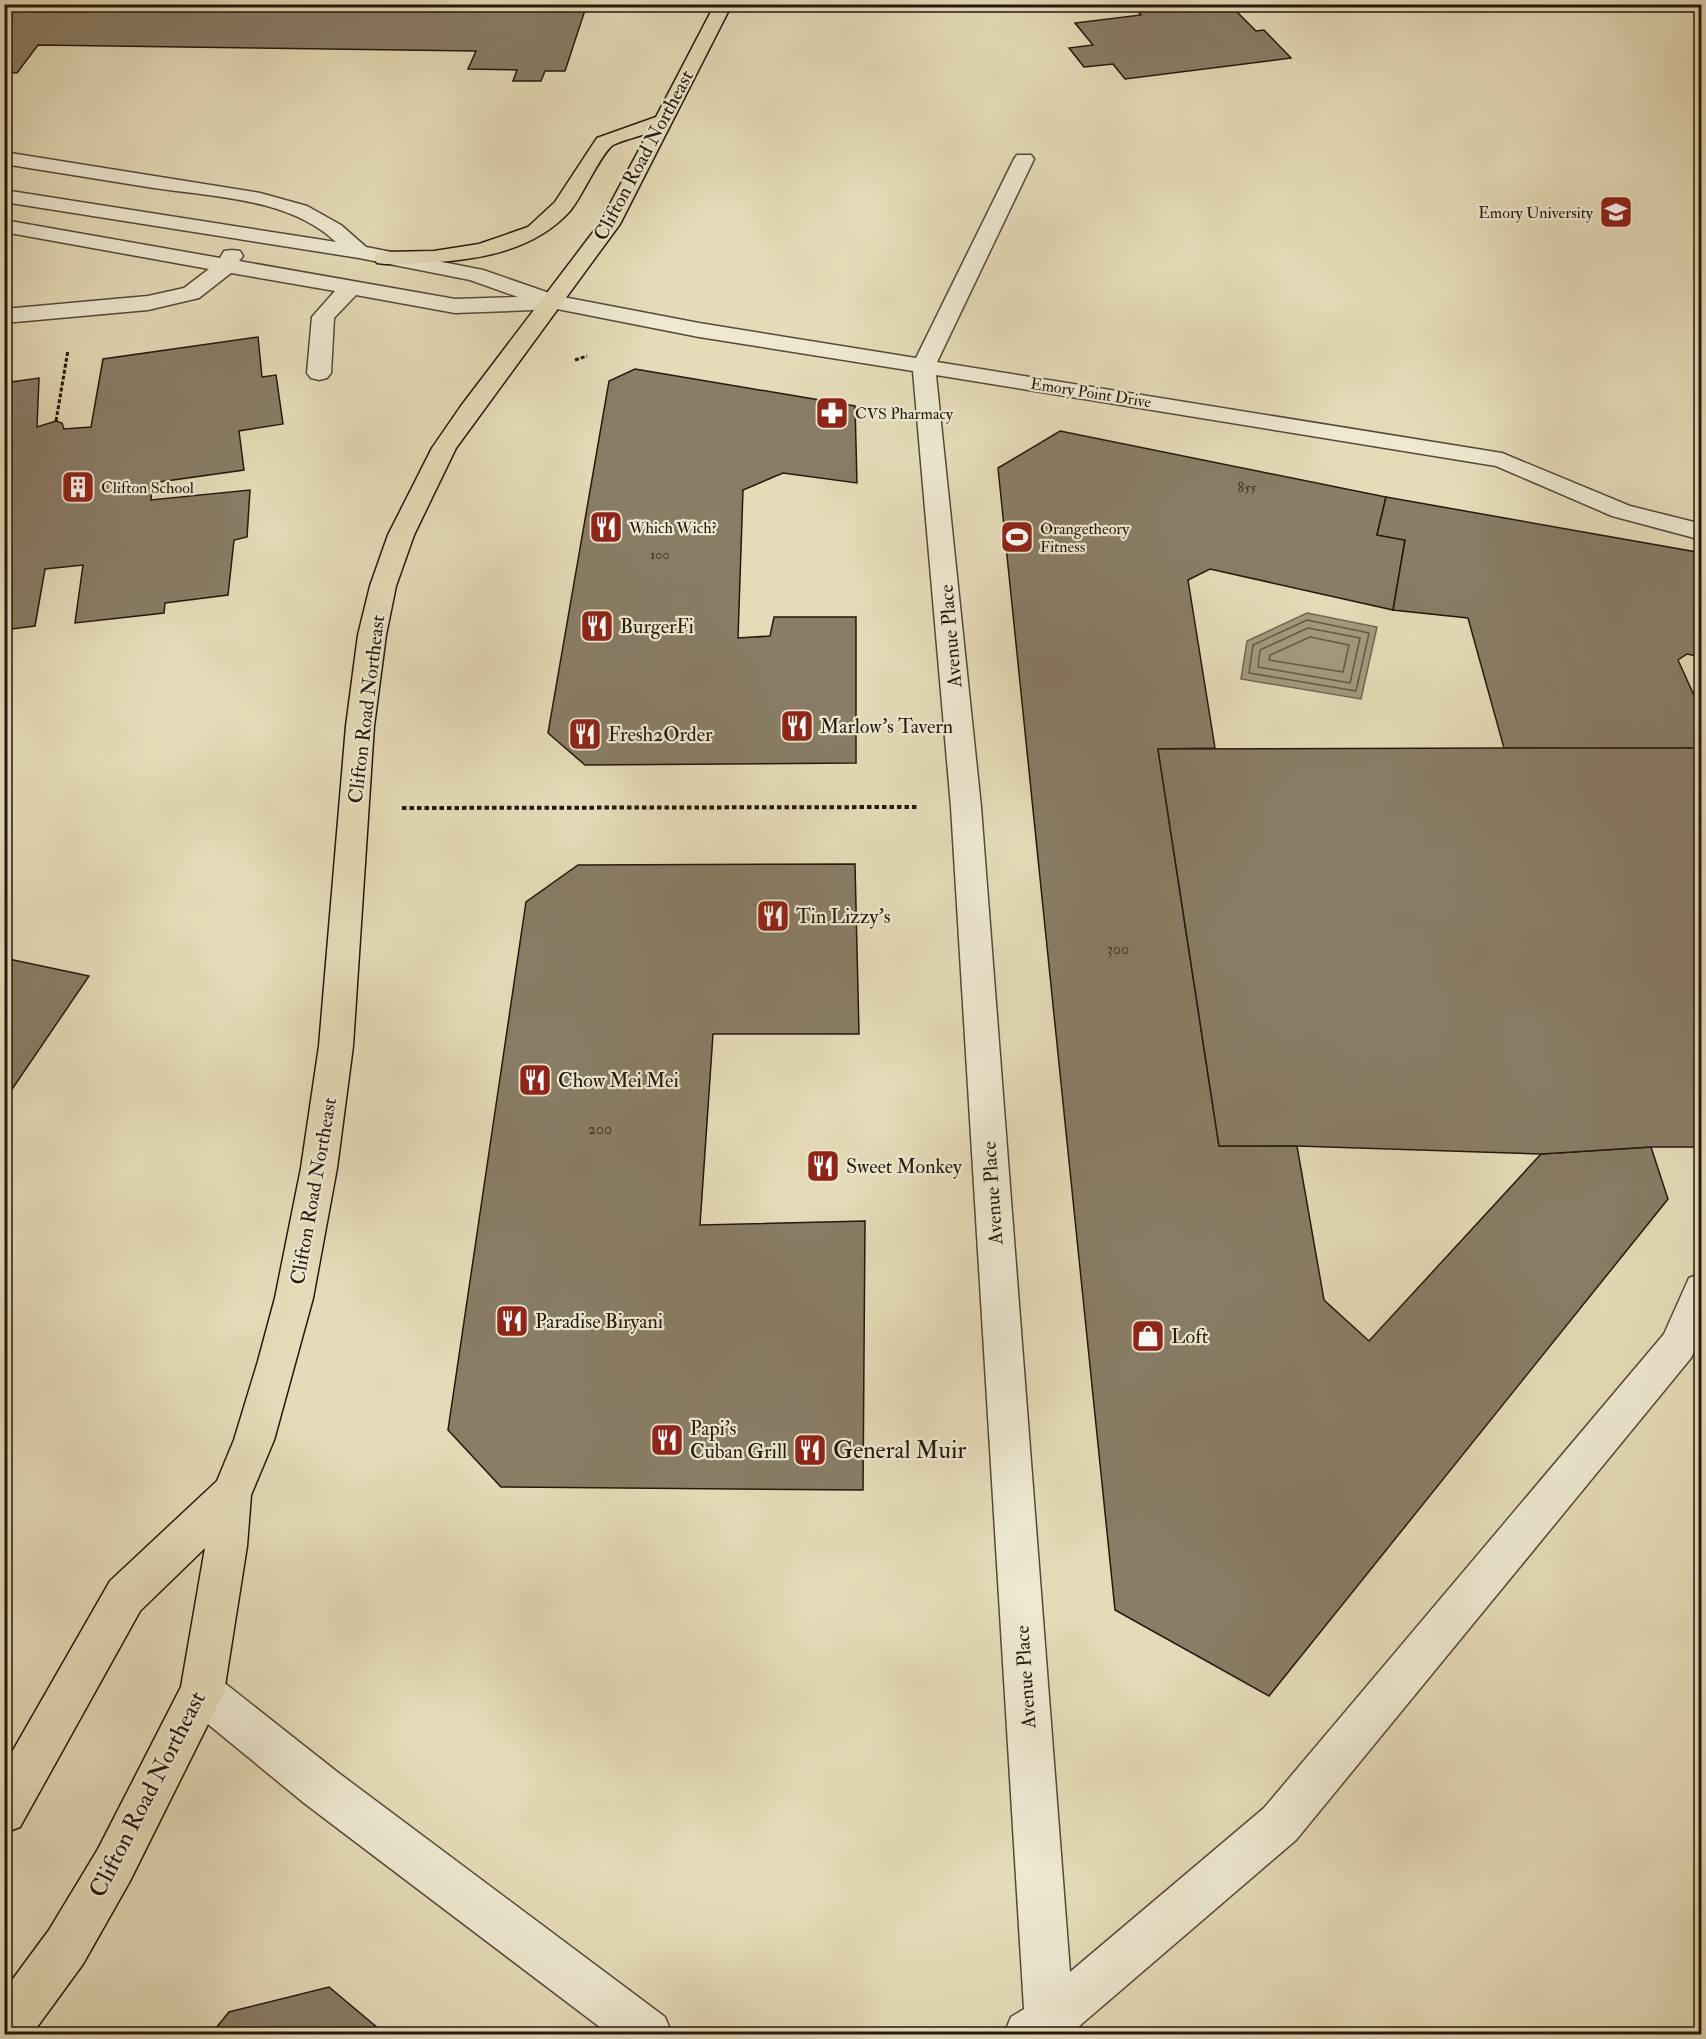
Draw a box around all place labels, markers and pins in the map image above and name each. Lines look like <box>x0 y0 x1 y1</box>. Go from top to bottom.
school or university icon: Emory University <box>1598 194 1634 230</box>
place label: Emory University <box>1478 203 1594 223</box>
pharmacy icon: CVS Pharmacy <box>814 395 850 431</box>
place label: CVS Pharmacy <box>855 404 954 424</box>
building icon: Clifton School <box>60 469 96 505</box>
place label: Clifton School <box>101 478 194 498</box>
restaurant icon: Which Wich? <box>588 509 624 545</box>
place label: Which Wich? <box>628 518 717 538</box>
sports icon: Orangetheory Fitness <box>999 519 1035 555</box>
place label: Orangetheory Fitness <box>1040 519 1130 557</box>
restaurant icon: BurgerFi <box>579 608 615 644</box>
place label: BurgerFi <box>620 614 694 639</box>
restaurant icon: Marlow's Tavern <box>779 708 815 744</box>
place label: Marlow's Tavern <box>820 714 953 739</box>
restaurant icon: Fresh2Order <box>567 716 603 752</box>
place label: Fresh2Order <box>608 722 713 747</box>
restaurant icon: Tin Lizzy's <box>755 898 791 934</box>
place label: Tin Lizzy's <box>796 904 891 929</box>
restaurant icon: Chow Mei Mei <box>517 1062 553 1098</box>
place label: Chow Mei Mei <box>558 1068 679 1093</box>
restaurant icon: Sweet Monkey <box>805 1148 841 1184</box>
place label: Sweet Monkey <box>846 1154 963 1179</box>
restaurant icon: Paradise Biryani <box>494 1303 530 1339</box>
place label: Paradise Biryani <box>535 1309 663 1334</box>
shop icon: Loft <box>1130 1318 1166 1354</box>
place label: Loft <box>1171 1324 1209 1349</box>
place label: Papi's Cuban Grill <box>690 1416 787 1464</box>
restaurant icon: Papi's Cuban Grill <box>649 1422 685 1458</box>
restaurant icon: General Muir <box>792 1432 828 1468</box>
place label: General Muir <box>833 1435 966 1466</box>

